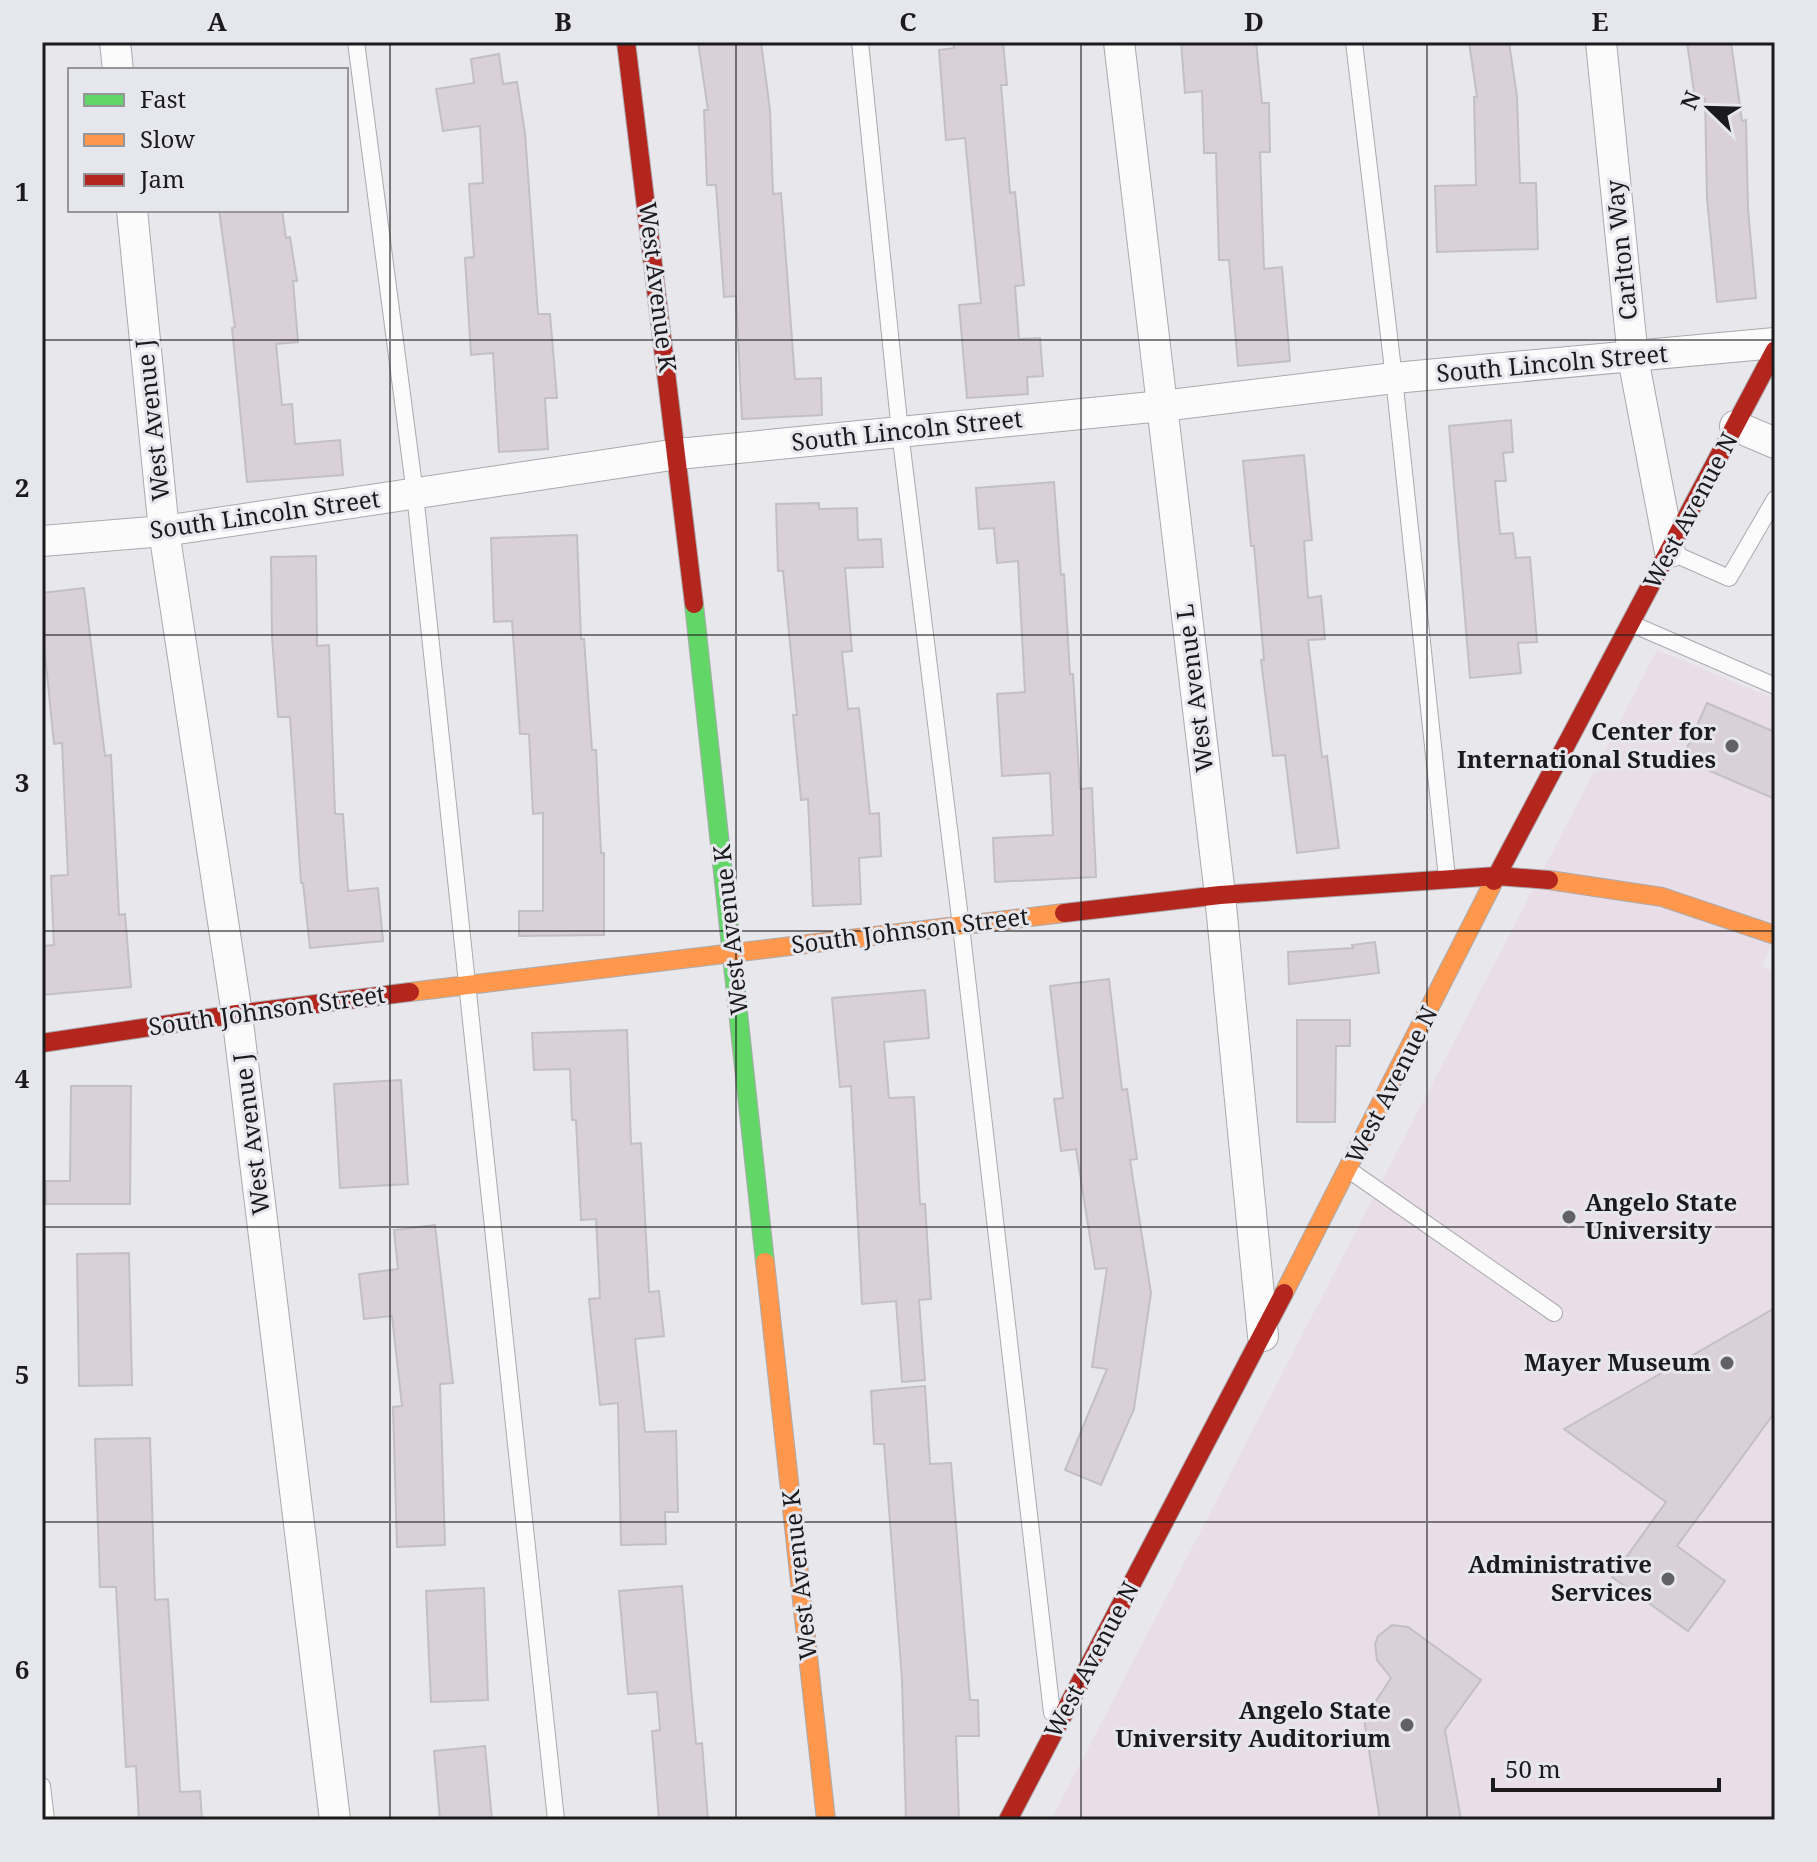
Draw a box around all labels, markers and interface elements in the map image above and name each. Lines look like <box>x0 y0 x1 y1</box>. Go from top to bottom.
text: A <box>207 3 227 39</box>
text: B <box>554 3 572 39</box>
text: C <box>899 3 917 39</box>
text: D <box>1244 3 1264 39</box>
text: E <box>1592 3 1609 39</box>
legend <box>68 68 348 212</box>
north arrow <box>1669 68 1749 148</box>
text: Fast <box>140 82 186 115</box>
text: N <box>1672 86 1707 114</box>
text: Slow <box>140 122 195 155</box>
text: Jam <box>139 162 185 195</box>
text: 1 <box>15 173 29 209</box>
street label: Carlton Way <box>1597 178 1644 322</box>
street label: West Avenue K <box>632 200 685 375</box>
street label: South Lincoln Street <box>1435 336 1669 389</box>
street label: West Avenue J <box>127 338 176 503</box>
street label: South Lincoln Street <box>790 401 1024 458</box>
street label: West Avenue N <box>1635 426 1745 594</box>
text: 2 <box>15 469 29 505</box>
street label: South Lincoln Street <box>148 481 382 546</box>
street label: West Avenue L <box>1167 602 1220 774</box>
place label: Center for International Studies <box>1457 714 1716 775</box>
marker: Center for International Studies <box>1723 737 1741 755</box>
text: 3 <box>15 764 29 800</box>
street label: West Avenue K <box>704 842 755 1017</box>
street label: South Johnson Street <box>789 899 1030 960</box>
street label: South Johnson Street <box>146 977 387 1042</box>
street label: West Avenue N <box>1337 1000 1444 1169</box>
street label: West Avenue J <box>224 1051 277 1217</box>
text: 4 <box>15 1060 30 1096</box>
place label: Angelo State University <box>1585 1185 1737 1246</box>
marker: Angelo State University <box>1560 1208 1578 1226</box>
place label: Mayer Museum <box>1524 1345 1711 1378</box>
marker: Mayer Museum <box>1718 1354 1736 1372</box>
text: 5 <box>15 1356 29 1392</box>
street label: West Avenue K <box>773 1487 824 1662</box>
place label: Administrative Services <box>1468 1547 1652 1608</box>
marker: Administrative Services <box>1659 1570 1677 1588</box>
street label: West Avenue N <box>1036 1575 1146 1743</box>
text: 6 <box>15 1651 29 1687</box>
place label: Angelo State University Auditorium <box>1115 1693 1391 1754</box>
marker: Angelo State University Auditorium <box>1398 1716 1416 1734</box>
scale bar <box>1493 1742 1719 1792</box>
text: 50 m <box>1505 1752 1561 1785</box>

